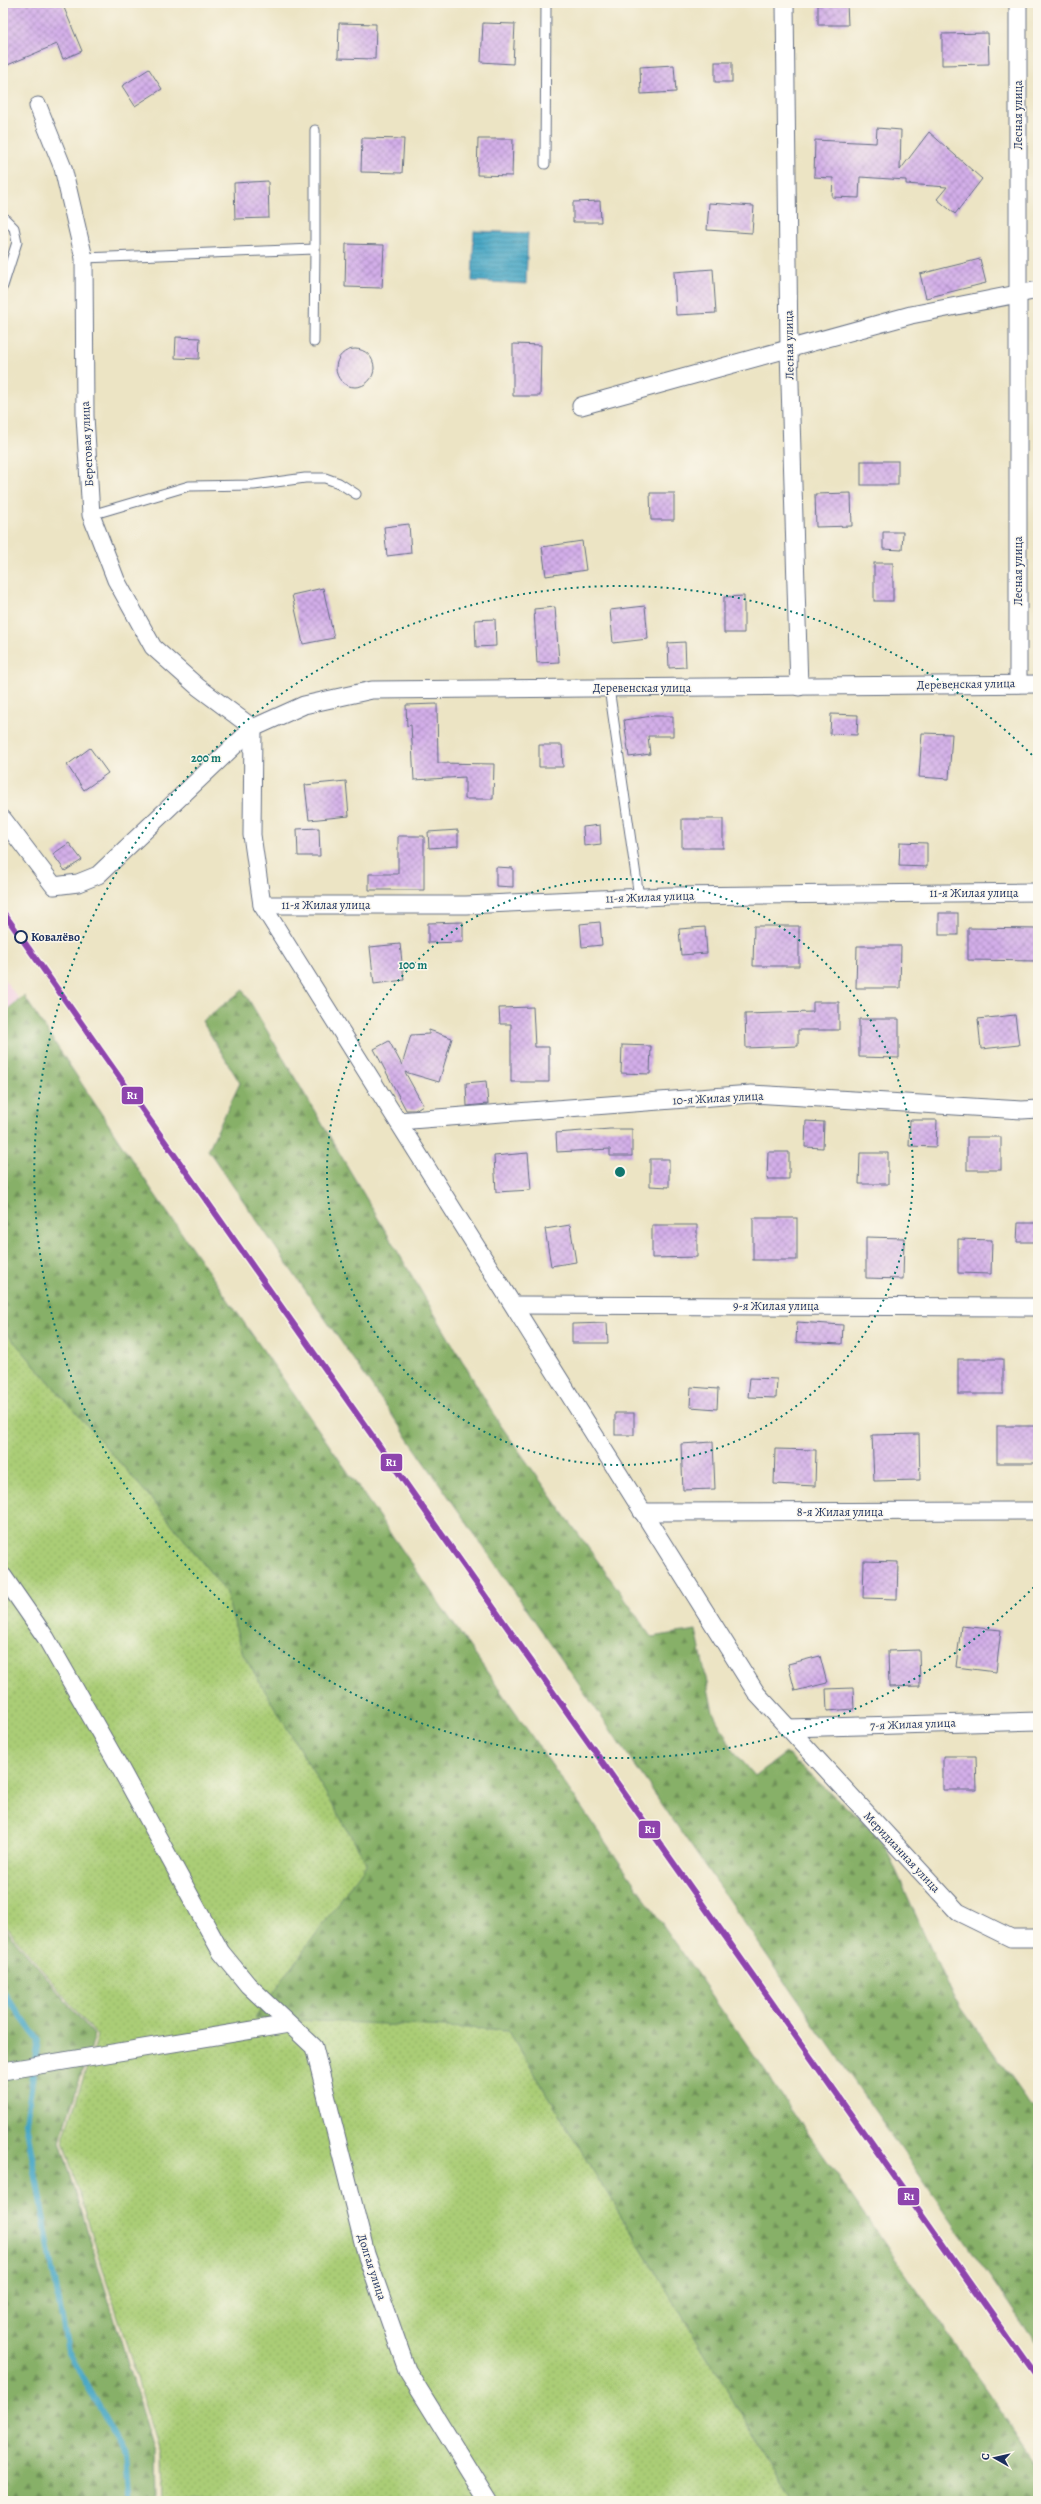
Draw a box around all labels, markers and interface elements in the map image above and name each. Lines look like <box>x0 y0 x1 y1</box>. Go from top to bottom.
street label: Лесная улица <box>1010 80 1026 150</box>
street label: Лесная улица <box>780 310 798 380</box>
street label: Береговая улица <box>77 400 97 487</box>
street label: Лесная улица <box>1010 536 1026 606</box>
street label: Деревенская улица <box>917 675 1016 693</box>
street label: Деревенская улица <box>593 680 692 696</box>
text: 200 m <box>191 750 221 766</box>
street label: 11-я Жилая улица <box>930 885 1019 901</box>
street label: 11-я Жилая улица <box>605 887 695 907</box>
street label: 11-я Жилая улица <box>282 897 371 913</box>
place label: Ковалёво <box>31 929 80 945</box>
marker: Ковалёво <box>14 930 28 944</box>
text: 100 m <box>399 957 427 973</box>
line badge: R1 <box>121 1086 144 1105</box>
text: R1 <box>127 1088 138 1103</box>
street label: 10-я Жилая улица <box>672 1088 764 1108</box>
centre of rings <box>613 1165 627 1179</box>
street label: 9-я Жилая улица <box>733 1298 820 1314</box>
line badge: R1 <box>380 1453 403 1472</box>
text: R1 <box>386 1455 397 1470</box>
street label: 8-я Жилая улица <box>797 1504 884 1520</box>
street label: 7-я Жилая улица <box>870 1714 957 1733</box>
street label: Меридианная улица <box>860 1808 944 1896</box>
line badge: R1 <box>638 1820 661 1839</box>
text: R1 <box>645 1822 656 1837</box>
line badge: R1 <box>897 2187 920 2206</box>
text: R1 <box>904 2189 915 2204</box>
street label: Долгая улица <box>354 2232 390 2303</box>
north arrow <box>975 2438 1015 2478</box>
text: С <box>978 2452 994 2461</box>

